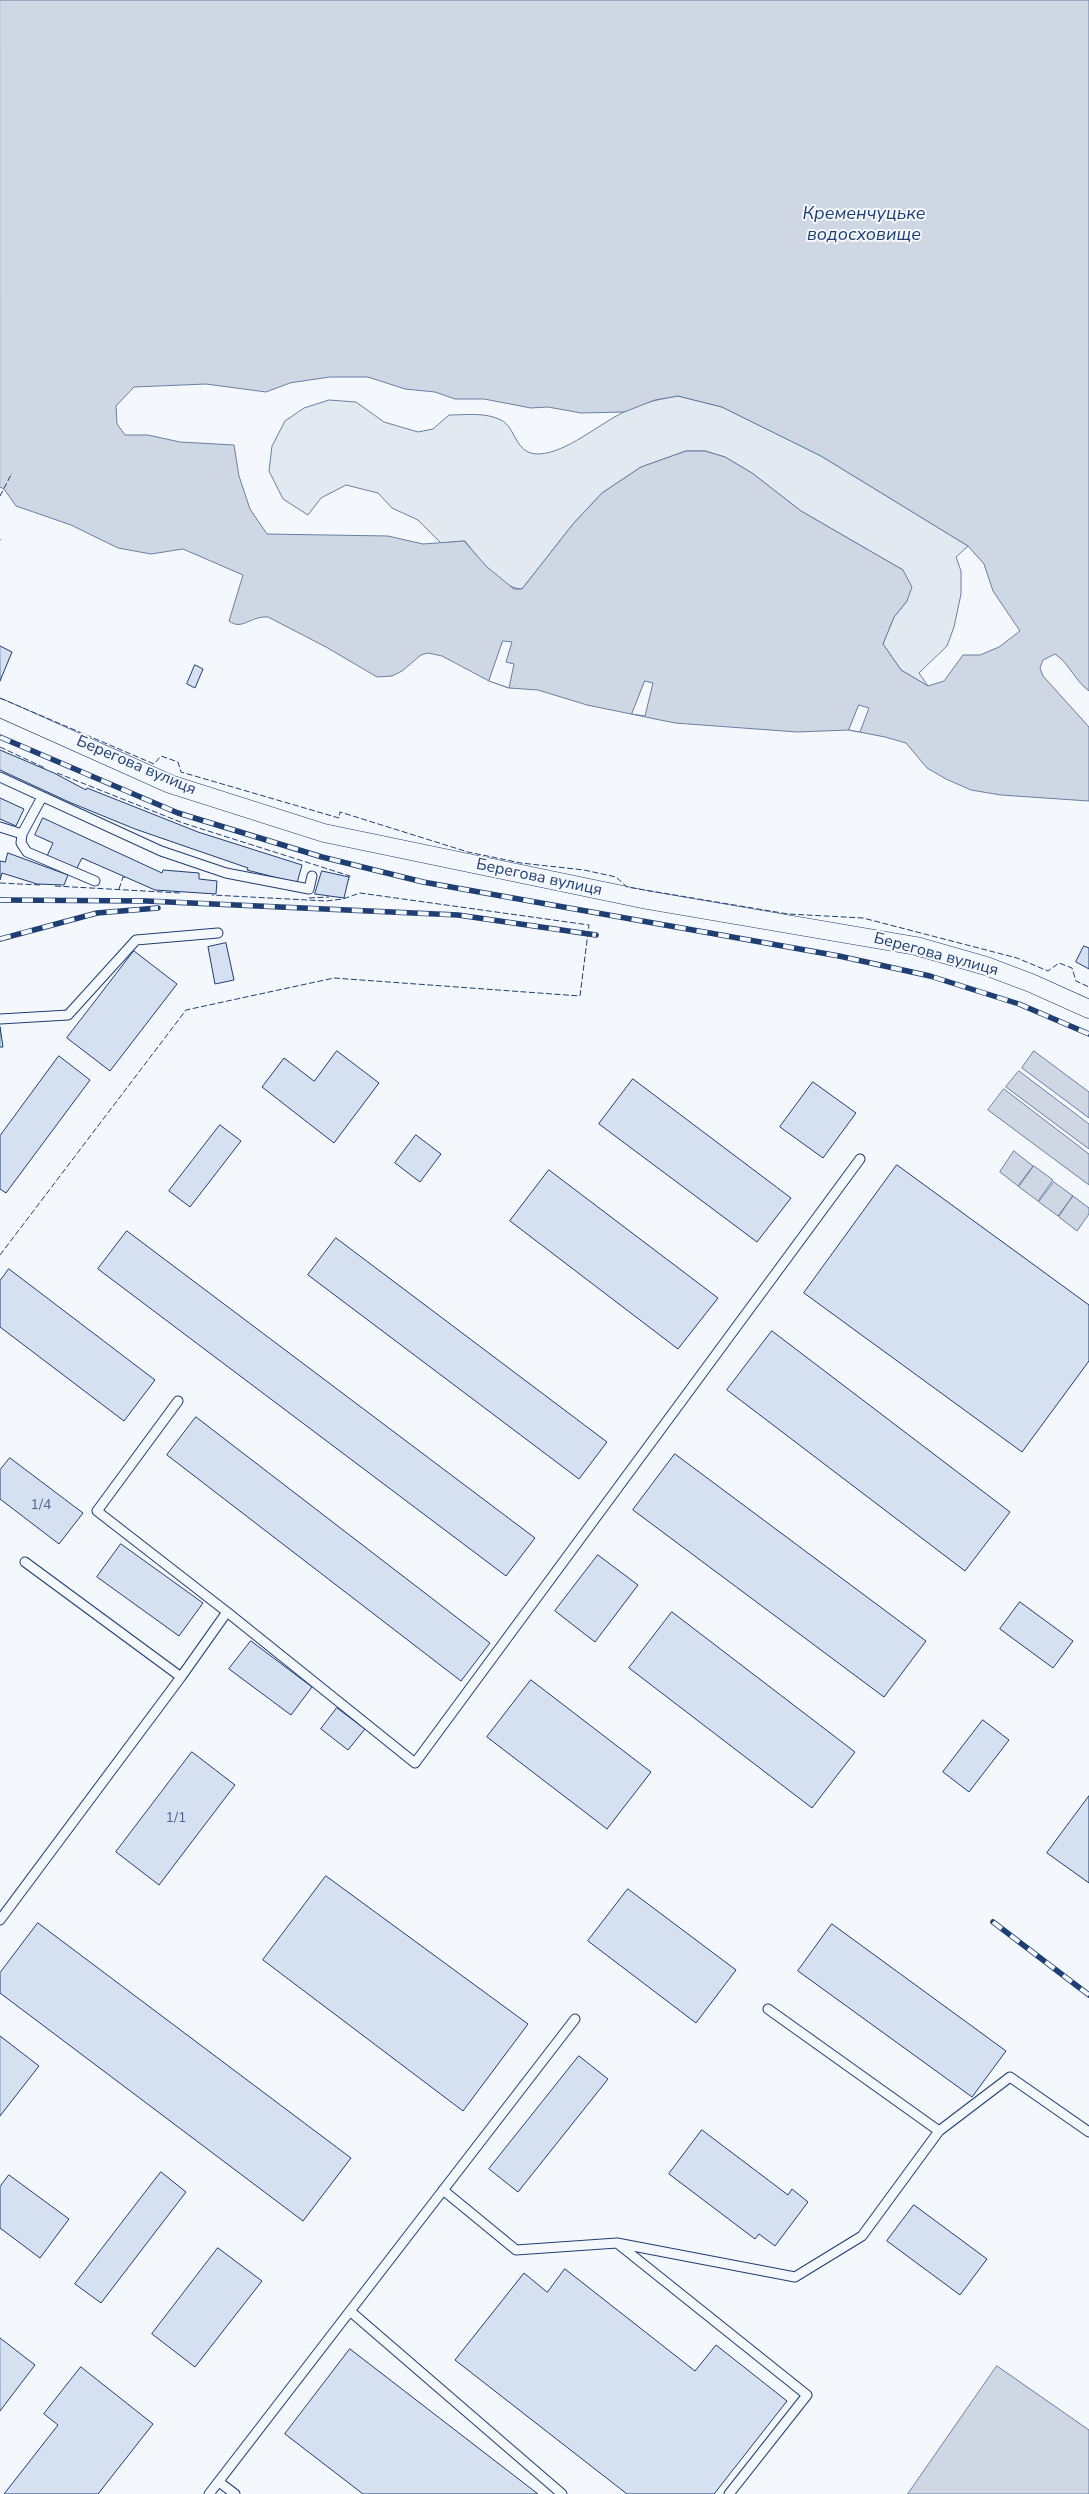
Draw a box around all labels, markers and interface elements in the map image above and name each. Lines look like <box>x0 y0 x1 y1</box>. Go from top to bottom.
water label: Кременчуцьке водосховище <box>802 204 926 246</box>
street label: Берегова вулиця <box>73 732 199 800</box>
street label: Берегова вулиця <box>474 855 604 901</box>
street label: Берегова вулиця <box>872 929 1000 981</box>
house number: 1/4 <box>31 1498 51 1514</box>
house number: 1/1 <box>166 1811 186 1827</box>

